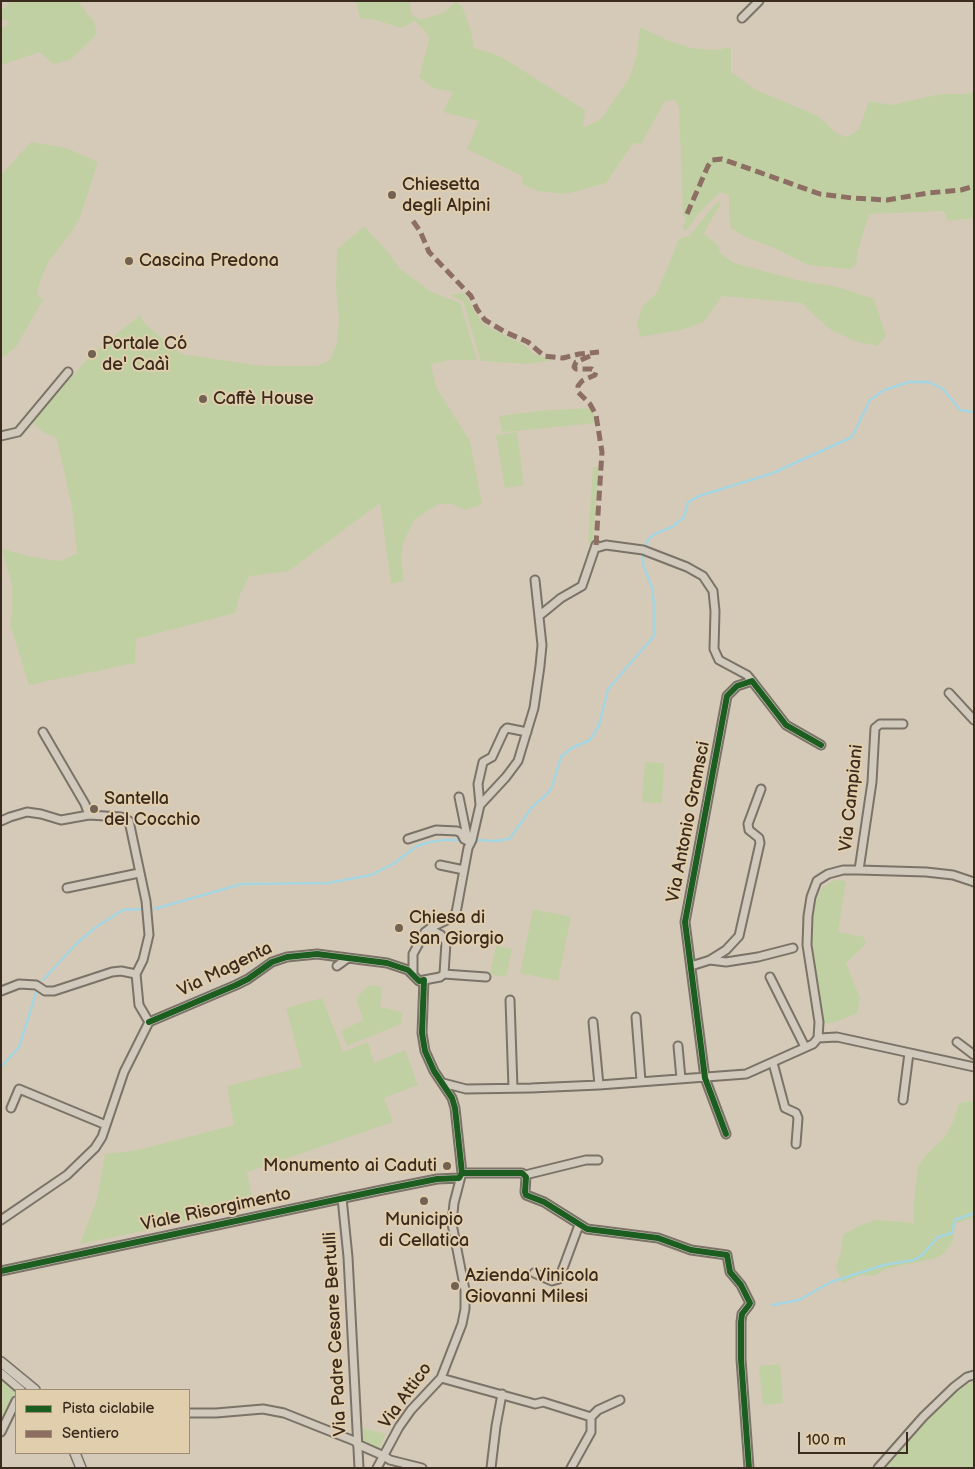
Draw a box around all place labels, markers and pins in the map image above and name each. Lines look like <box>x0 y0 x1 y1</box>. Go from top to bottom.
place label: Chiesetta degli Alpini <box>402 174 490 216</box>
marker: Chiesetta degli Alpini <box>386 189 398 201</box>
place label: Cascina Predona <box>139 250 279 272</box>
marker: Cascina Predona <box>123 255 135 267</box>
place label: Portale Có de' Caàì <box>102 333 187 376</box>
marker: Portale Có de' Caàì <box>86 348 98 360</box>
place label: Caffè House <box>213 388 314 410</box>
marker: Caffè House <box>197 393 209 405</box>
place label: Santella del Cocchio <box>104 788 200 831</box>
marker: Santella del Cocchio <box>88 803 100 815</box>
place label: Chiesa di San Giorgio <box>409 907 504 950</box>
marker: Chiesa di San Giorgio <box>393 922 405 934</box>
place label: Monumento ai Caduti <box>263 1155 437 1177</box>
marker: Monumento ai Caduti <box>441 1160 453 1172</box>
marker: Municipio di Cellatica <box>418 1195 430 1207</box>
place label: Municipio di Cellatica <box>379 1209 469 1252</box>
place label: Azienda Vinicola Giovanni Milesi <box>465 1265 599 1308</box>
marker: Azienda Vinicola Giovanni Milesi <box>449 1280 461 1292</box>

